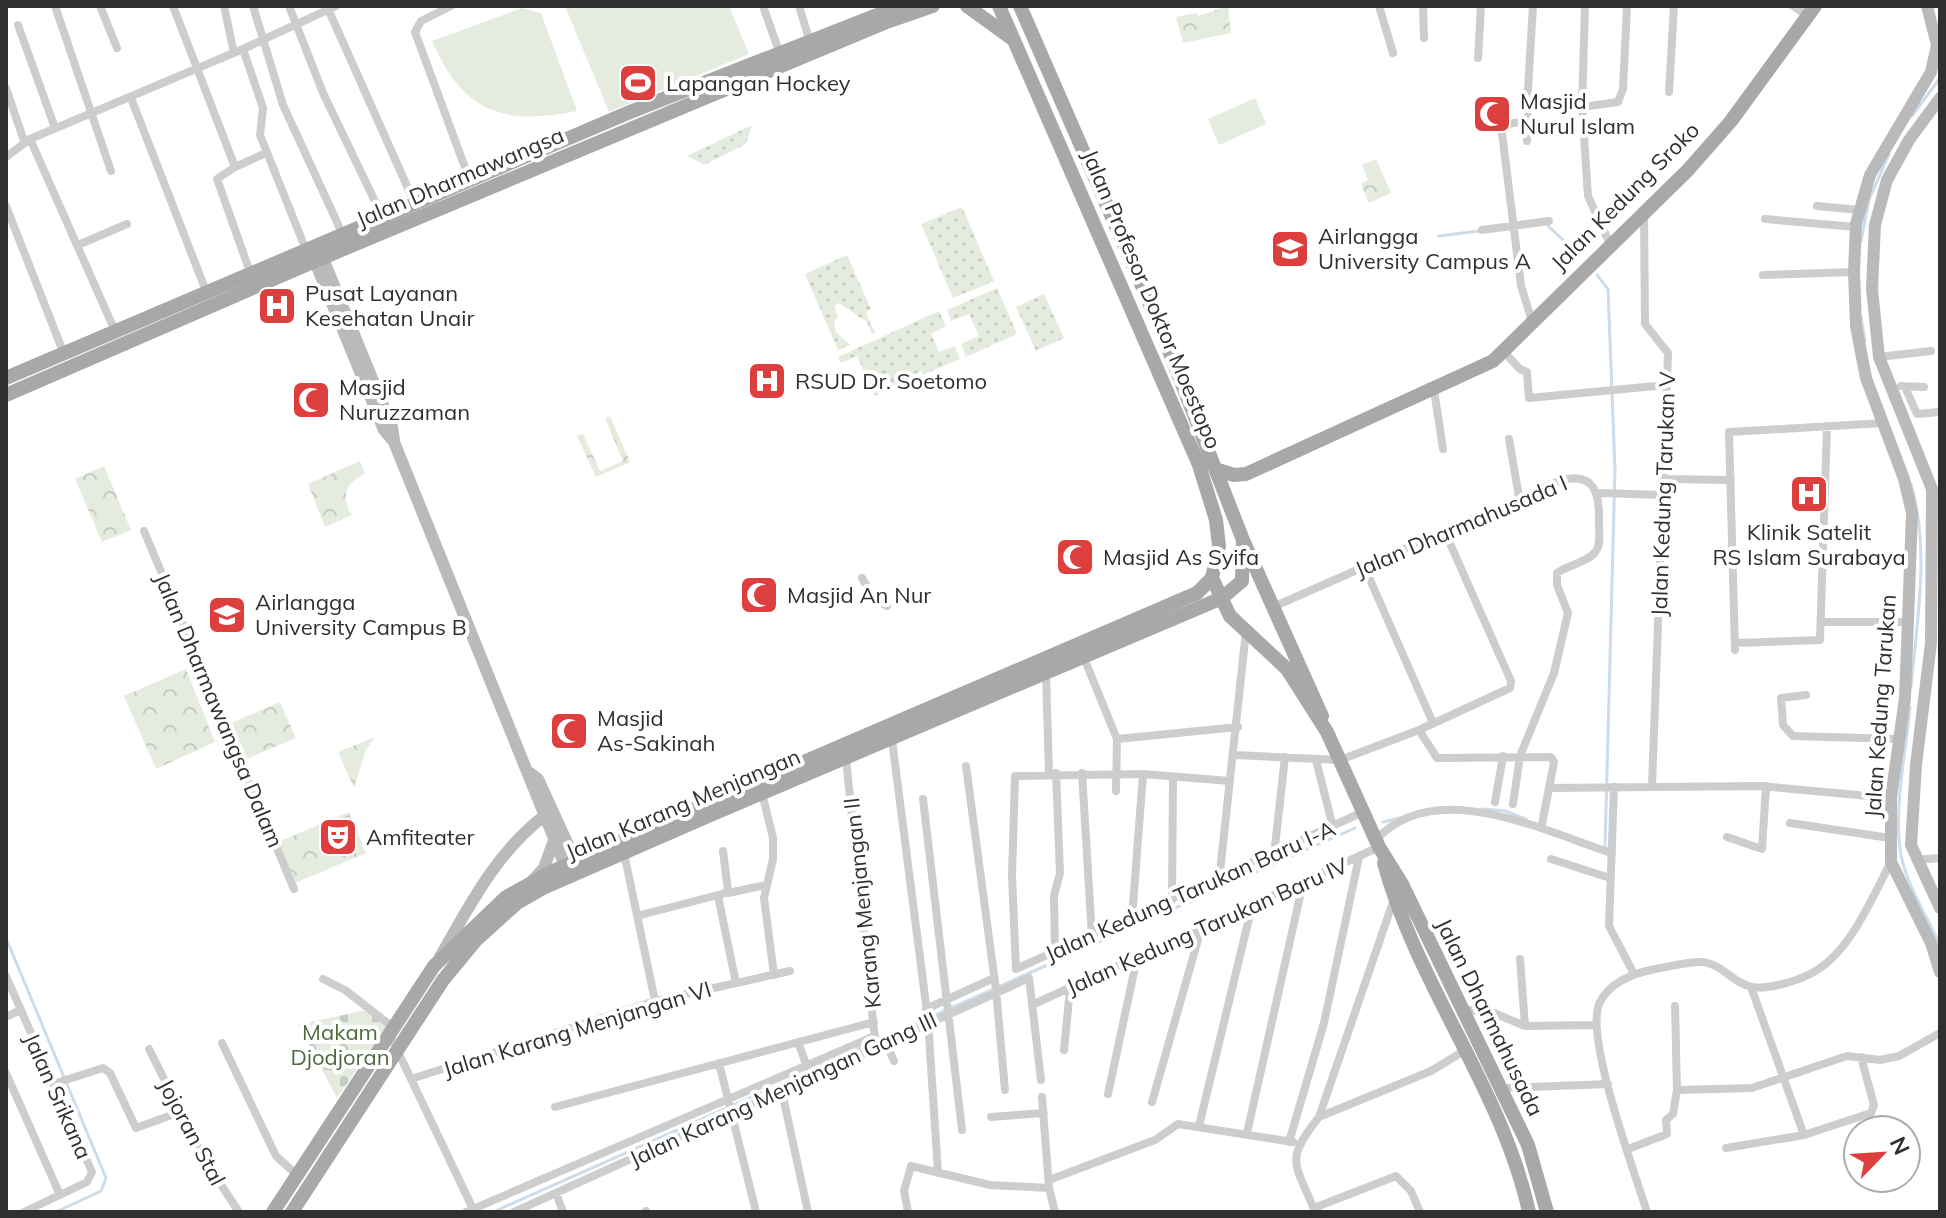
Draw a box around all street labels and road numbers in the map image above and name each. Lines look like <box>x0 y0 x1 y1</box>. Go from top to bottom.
street label: Jalan Kedung Sroko <box>1545 116 1705 276</box>
street label: Jalan Dharmawangsa <box>352 121 568 233</box>
street label: Jalan Profesor Doktor Moestopo <box>1076 145 1228 453</box>
street label: Jalan Kedung Tarukan V <box>1645 371 1681 617</box>
street label: Jalan Dharmahusada I <box>1351 469 1571 583</box>
street label: Jalan Dharmawangsa Dalam <box>148 568 290 852</box>
street label: Jalan Kedung Tarukan <box>1858 593 1902 819</box>
street label: Jalan Karang Menjangan <box>562 742 804 866</box>
street label: Karang Menjangan II <box>837 796 887 1010</box>
street label: Jalan Kedung Tarukan Baru I-A <box>1040 814 1340 968</box>
street label: Jalan Kedung Tarukan Baru IV <box>1062 851 1353 1001</box>
street label: Jalan Dharmahusada <box>1430 914 1550 1120</box>
street label: Jalan Karang Menjangan VI <box>440 975 714 1083</box>
street label: Jalan Karang Menjangan Gang III <box>625 1005 941 1173</box>
street label: Jalan Srikana <box>18 1029 98 1163</box>
street label: Jojoran Stal <box>152 1074 232 1190</box>

